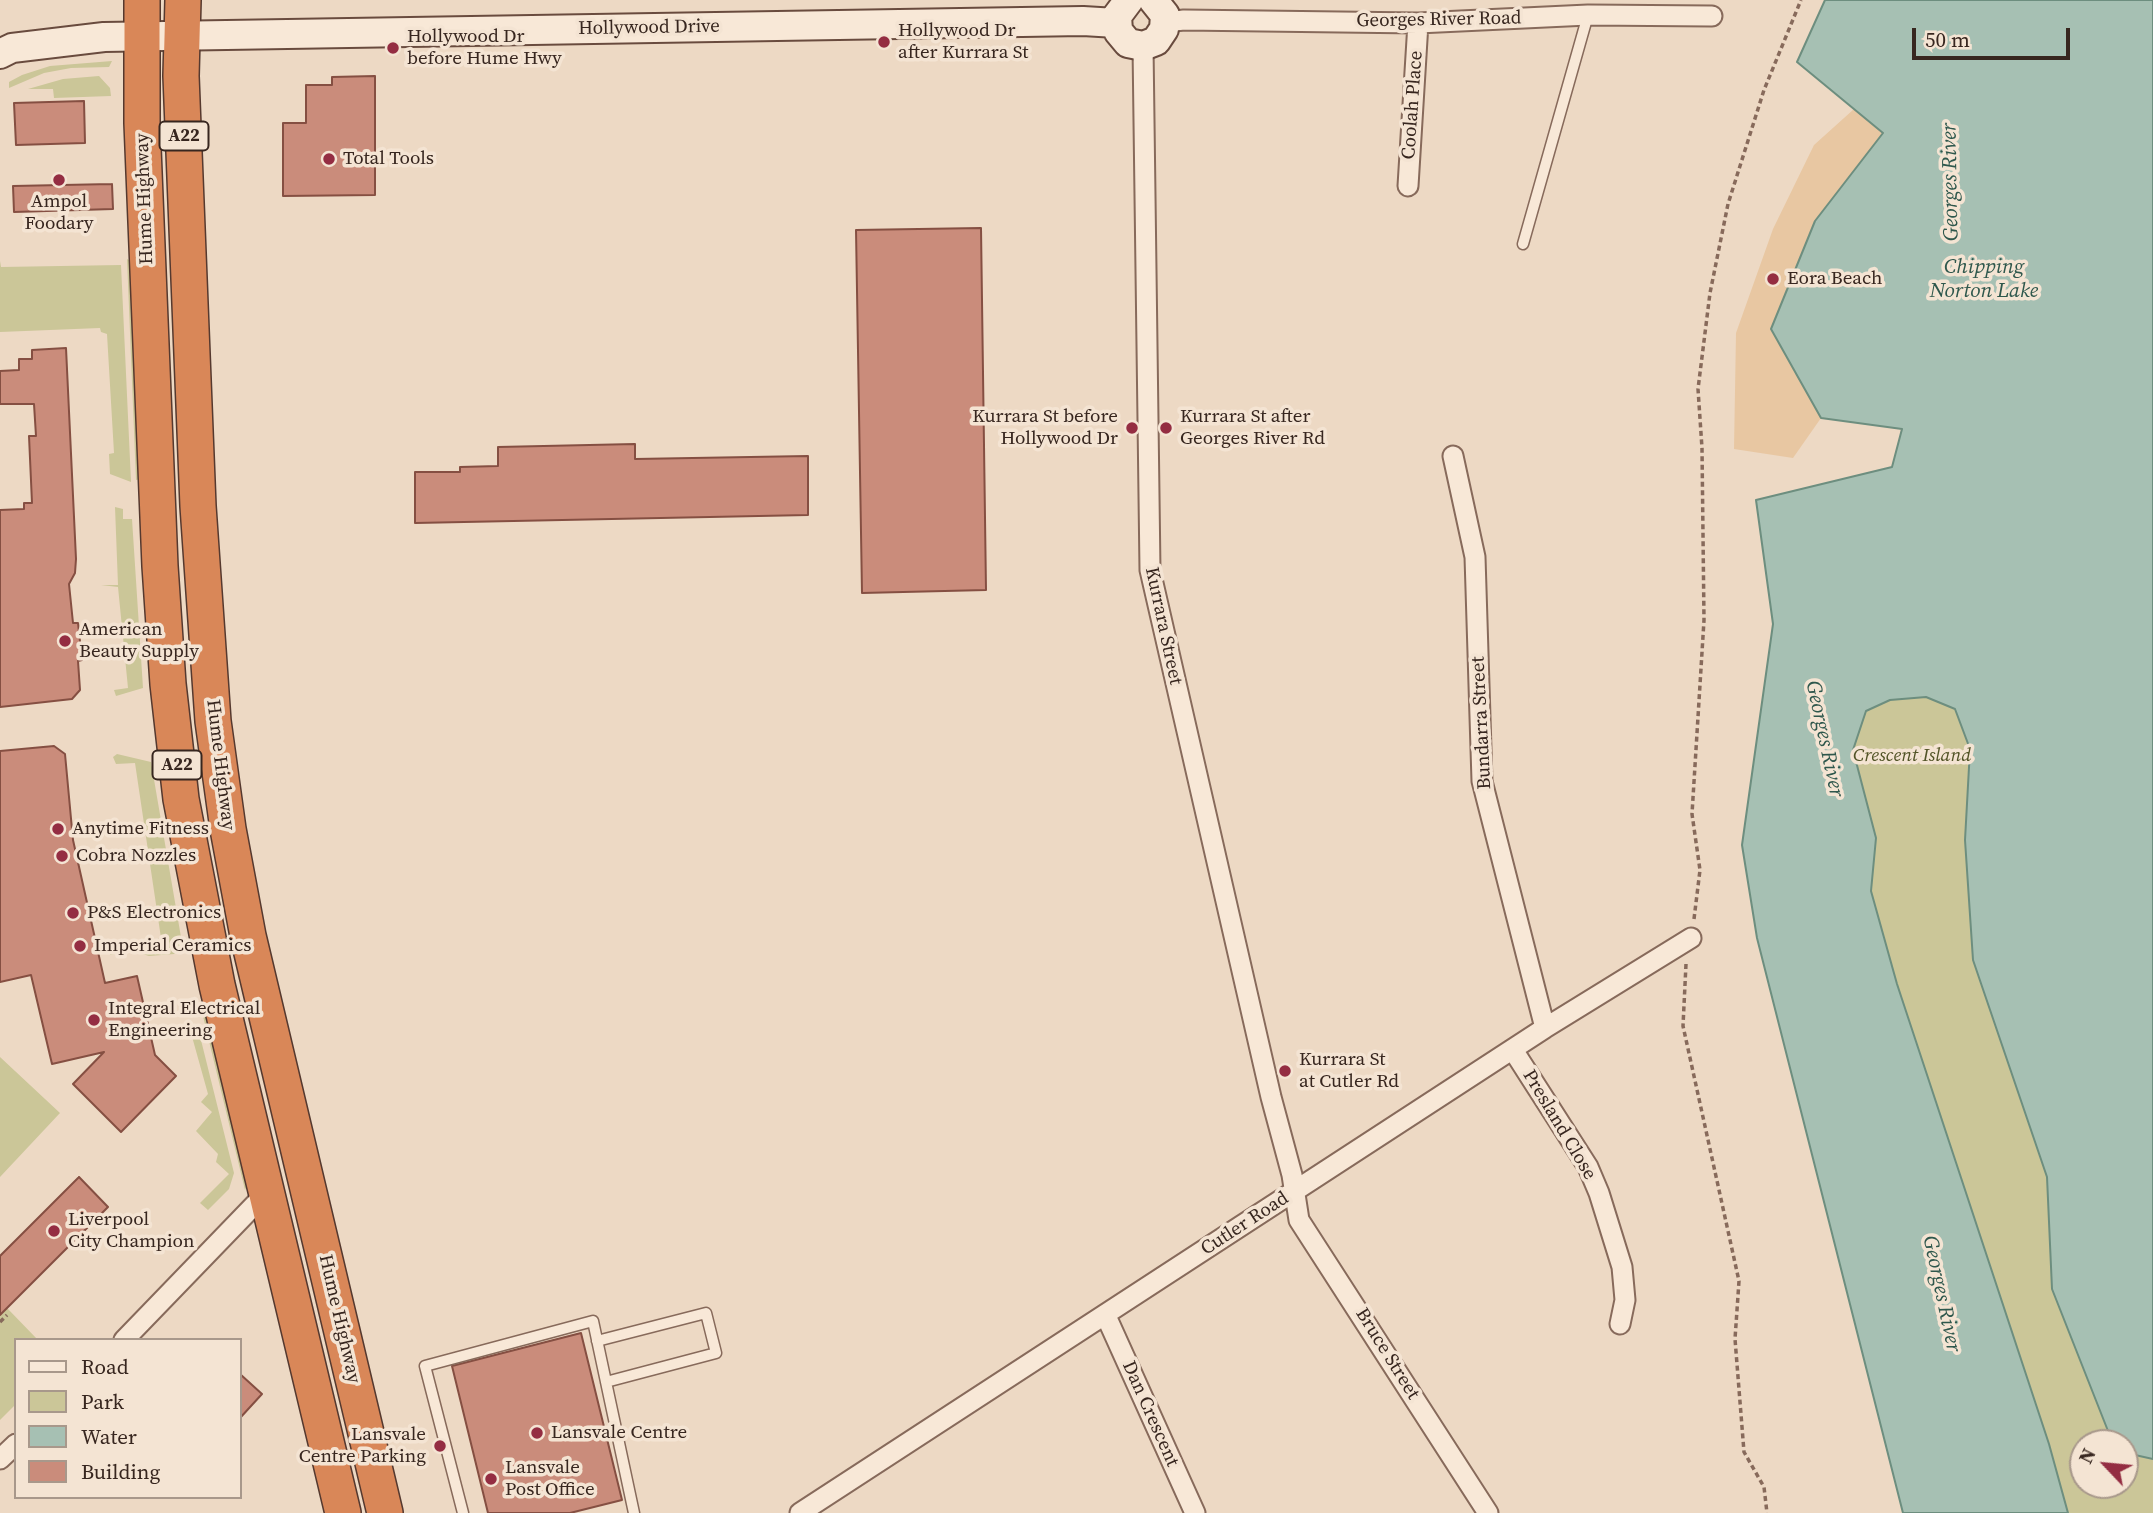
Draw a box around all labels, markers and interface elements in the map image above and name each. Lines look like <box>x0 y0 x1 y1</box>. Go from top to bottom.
street label: Georges River Road <box>1356 7 1522 33</box>
scale bar <box>1915 14 2072 58</box>
street label: Hollywood Drive <box>578 15 720 41</box>
place label: Hollywood Dr after Kurrara St <box>898 20 1028 64</box>
text: 50 m <box>1925 25 1970 54</box>
place label: Hollywood Dr before Hume Hwy <box>407 26 562 70</box>
marker: Hollywood Dr after Kurrara St <box>876 34 892 50</box>
marker: Hollywood Dr before Hume Hwy <box>385 40 401 56</box>
street label: Coolah Place <box>1398 50 1428 160</box>
road number: A22 <box>160 121 208 150</box>
water label: Georges River <box>1937 123 1965 241</box>
street label: Hume Highway <box>131 133 159 265</box>
place label: Total Tools <box>343 148 434 170</box>
marker: Total Tools <box>321 151 337 167</box>
marker: Ampol Foodary <box>51 172 67 188</box>
place label: Ampol Foodary <box>24 191 94 235</box>
water label: Chipping Norton Lake <box>1930 255 2038 305</box>
place label: Eora Beach <box>1787 268 1882 290</box>
marker: Eora Beach <box>1765 271 1781 287</box>
place label: Kurrara St before Hollywood Dr <box>972 406 1118 450</box>
place label: Kurrara St after Georges River Rd <box>1180 406 1325 450</box>
marker: Kurrara St before Hollywood Dr <box>1124 420 1140 436</box>
marker: Kurrara St after Georges River Rd <box>1158 420 1174 436</box>
street label: Kurrara Street <box>1139 565 1187 687</box>
place label: American Beauty Supply <box>79 619 199 663</box>
marker: American Beauty Supply <box>57 633 73 649</box>
street label: Bundarra Street <box>1467 656 1497 790</box>
water label: Georges River <box>1799 679 1849 799</box>
street label: Hume Highway <box>201 698 239 832</box>
park label: Crescent Island <box>1853 745 1971 767</box>
road number: A22 <box>152 750 202 780</box>
place label: Anytime Fitness <box>72 818 209 840</box>
marker: Anytime Fitness <box>50 821 66 837</box>
place label: Cobra Nozzles <box>76 845 196 867</box>
marker: Cobra Nozzles <box>54 848 70 864</box>
place label: P&S Electronics <box>87 902 221 924</box>
marker: P&S Electronics <box>65 905 81 921</box>
place label: Imperial Ceramics <box>94 935 251 957</box>
marker: Imperial Ceramics <box>72 938 88 954</box>
place label: Integral Electrical Engineering <box>108 998 260 1042</box>
marker: Integral Electrical Engineering <box>86 1012 102 1028</box>
place label: Kurrara St at Cutler Rd <box>1299 1049 1399 1093</box>
marker: Kurrara St at Cutler Rd <box>1277 1063 1293 1079</box>
street label: Presland Close <box>1517 1066 1601 1184</box>
street label: Cutler Road <box>1197 1187 1293 1261</box>
place label: Liverpool City Champion <box>68 1209 194 1253</box>
marker: Liverpool City Champion <box>46 1223 62 1239</box>
water label: Georges River <box>1916 1234 1966 1354</box>
street label: Hume Highway <box>313 1252 365 1386</box>
street label: Bruce Street <box>1350 1304 1424 1404</box>
legend <box>14 1338 242 1499</box>
text: Road <box>81 1352 129 1381</box>
street label: Dan Crescent <box>1117 1358 1183 1470</box>
text: Park <box>81 1387 124 1416</box>
text: Water <box>81 1422 137 1451</box>
place label: Lansvale Centre <box>551 1422 687 1444</box>
place label: Lansvale Centre Parking <box>299 1424 426 1468</box>
marker: Lansvale Centre <box>529 1425 545 1441</box>
north arrow <box>2069 1429 2139 1499</box>
marker: Lansvale Centre Parking <box>432 1438 448 1454</box>
text: N <box>2072 1444 2102 1468</box>
text: Building <box>81 1457 160 1486</box>
place label: Lansvale Post Office <box>505 1457 595 1501</box>
marker: Lansvale Post Office <box>483 1471 499 1487</box>

